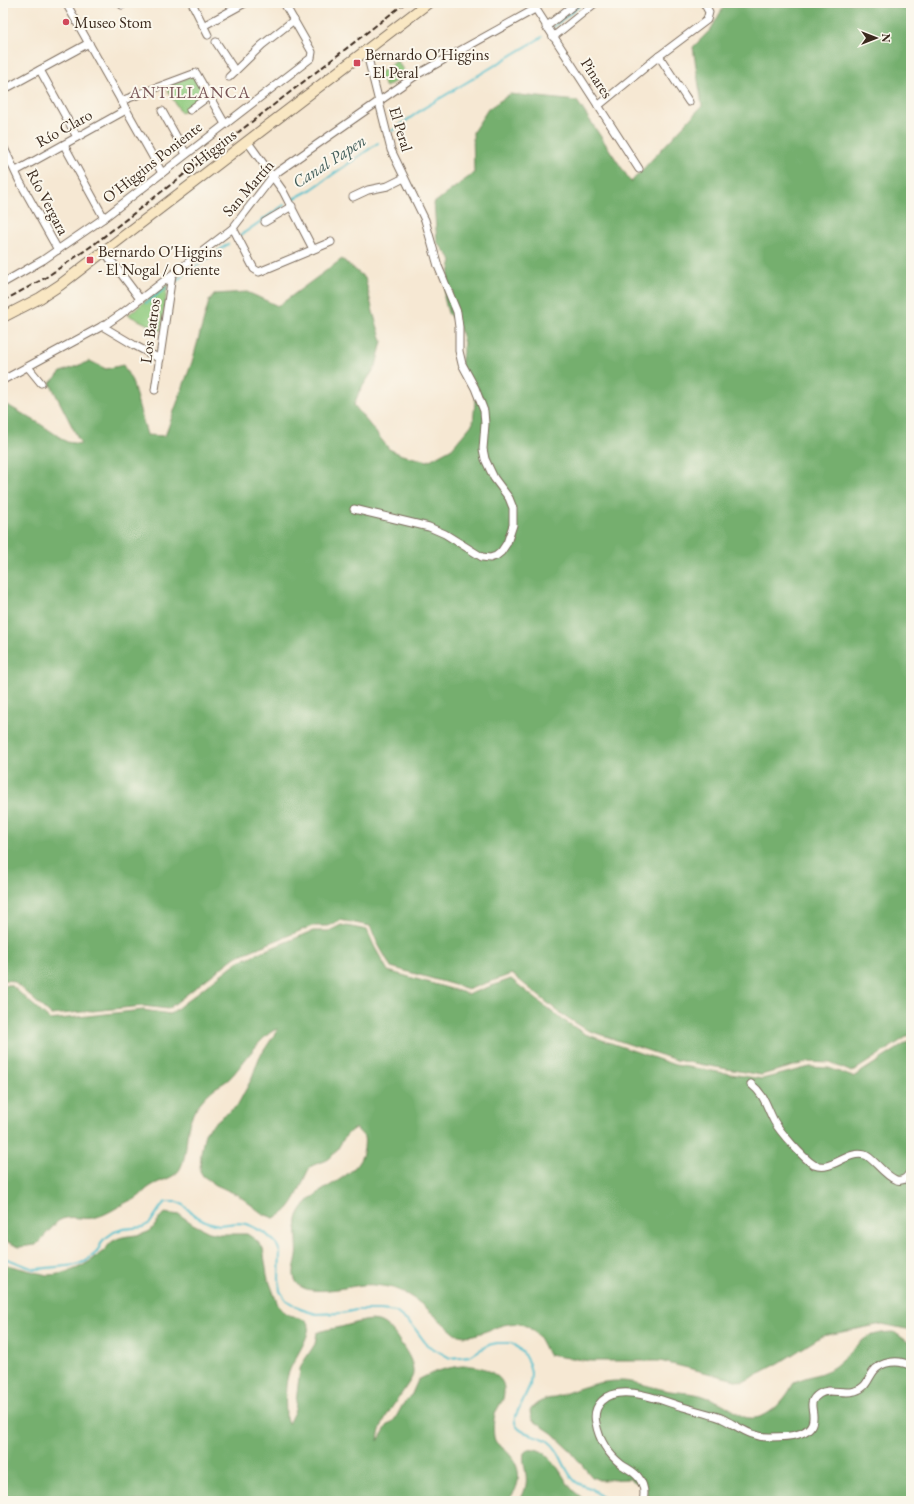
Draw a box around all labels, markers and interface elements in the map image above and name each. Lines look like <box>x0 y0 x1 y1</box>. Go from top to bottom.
place label: Museo Stom <box>74 12 153 33</box>
marker: Museo Stom <box>61 17 71 27</box>
north arrow <box>856 18 896 58</box>
text: N <box>879 34 893 43</box>
place label: Bernardo O'Higgins - El Peral <box>365 44 489 83</box>
street label: Pinares <box>576 54 618 102</box>
marker: Bernardo O'Higgins - El Peral <box>352 58 362 68</box>
district label: ANTILLANCA <box>128 81 251 103</box>
street label: Río Claro <box>32 104 96 152</box>
street label: El Peral <box>384 104 418 154</box>
street label: O'Higgins Poniente <box>98 116 206 208</box>
street label: O'Higgins <box>177 124 241 180</box>
water label: Canal Papen <box>288 129 370 193</box>
street label: San Martín <box>218 155 279 221</box>
street label: Río Vergara <box>22 165 75 239</box>
place label: Bernardo O'Higgins - El Nogal / Oriente <box>98 241 222 280</box>
marker: Bernardo O'Higgins - El Nogal / Oriente <box>85 255 95 265</box>
street label: Los Batros <box>135 297 165 365</box>

